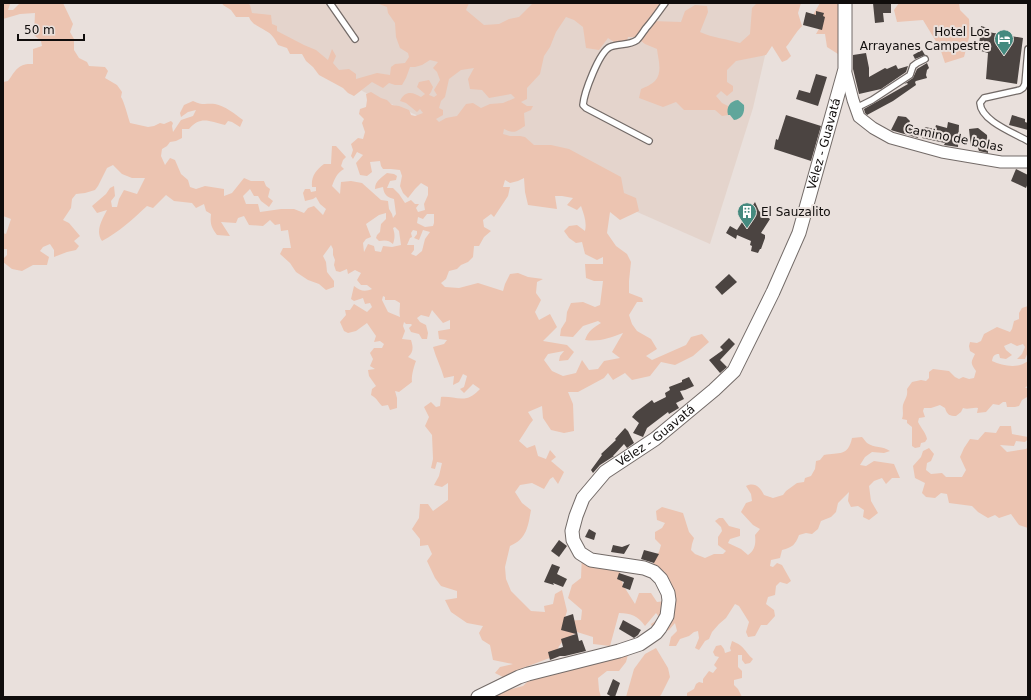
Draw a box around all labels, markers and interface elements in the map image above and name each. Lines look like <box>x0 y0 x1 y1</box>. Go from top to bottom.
scale bar <box>18 16 84 42</box>
text: 50 m <box>24 23 55 37</box>
place label: Hotel Los Arrayanes Campestre <box>860 25 990 53</box>
hotel icon: Hotel Los Arrayanes Campestre <box>993 28 1015 56</box>
street label: Vélez - Guavatá <box>804 96 844 191</box>
street label: Camino de bolas <box>903 122 1005 154</box>
building icon: El Sauzalito <box>736 201 758 229</box>
place label: El Sauzalito <box>761 205 831 219</box>
street label: Vélez - Guavatá <box>614 402 698 470</box>

